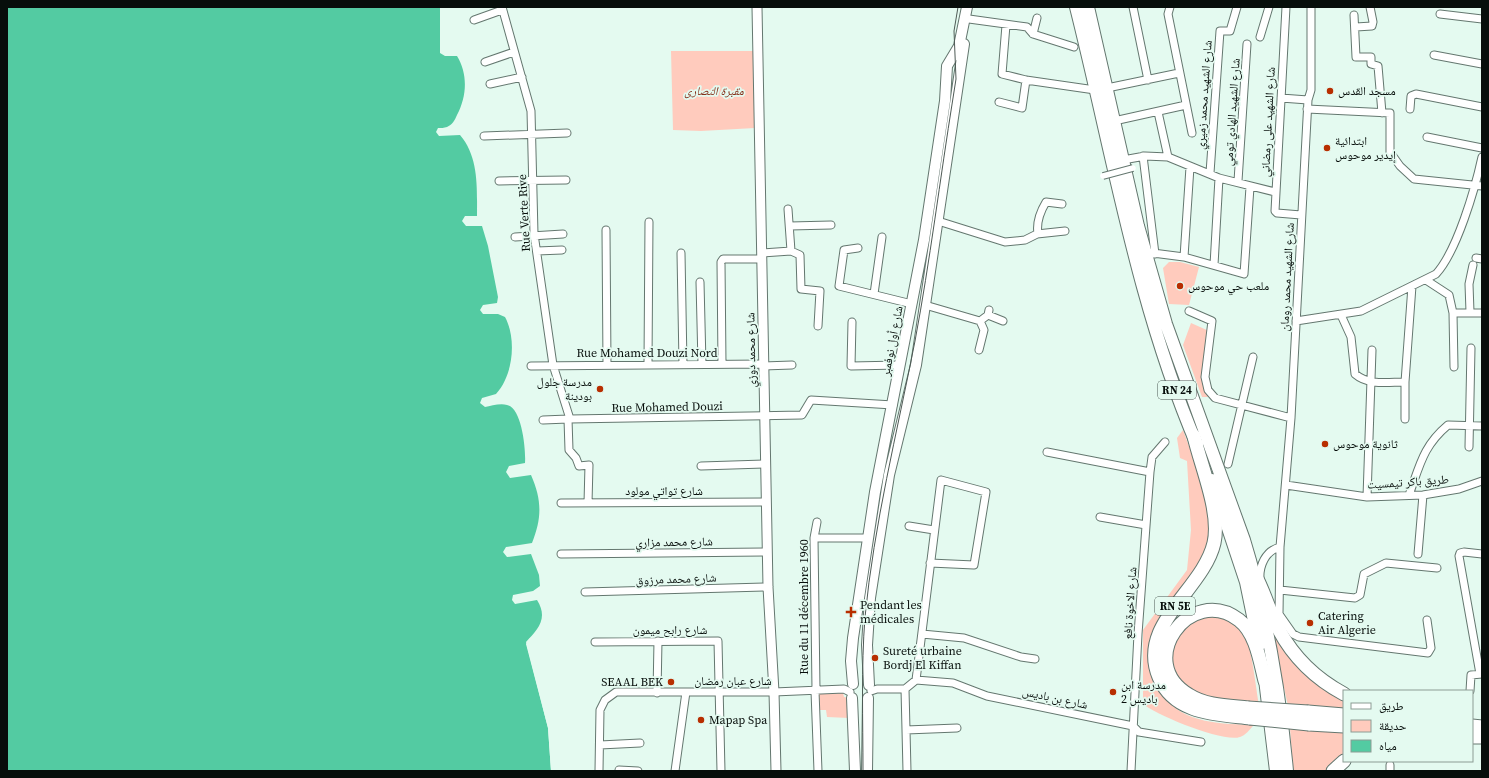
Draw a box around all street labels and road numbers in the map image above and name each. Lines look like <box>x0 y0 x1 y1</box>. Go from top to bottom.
street label: شارع الشهيد محمد زميري <box>1192 40 1218 151</box>
street label: شارع الشهيد الهادي تومي <box>1220 57 1246 167</box>
street label: شارع الشهيد على رمضاني <box>1257 66 1281 178</box>
street label: Rue Verte Rive <box>514 174 534 252</box>
street label: شارع الشهيد محمد رومان <box>1276 222 1298 332</box>
street label: شارع أول نوفمبر <box>877 304 907 378</box>
street label: شارع محمد دوزي <box>742 312 762 388</box>
street label: Rue Mohamed Douzi Nord <box>576 345 718 361</box>
road number: RN 24 <box>1158 381 1196 399</box>
street label: Rue Mohamed Douzi <box>611 398 723 416</box>
street label: طريق باكر تيمسيت <box>1367 471 1449 493</box>
street label: شارع تواتي مولود <box>625 483 703 501</box>
street label: شارع محمد مزاري <box>635 533 713 553</box>
street label: Rue du 11 décembre 1960 <box>796 539 812 675</box>
street label: شارع الاخوة نافع <box>1119 566 1141 640</box>
street label: شارع محمد مرزوق <box>635 570 717 588</box>
road number: RN 5E <box>1155 597 1195 615</box>
street label: شارع رابح ميمون <box>633 622 707 638</box>
street label: شارع عبان رمضان <box>694 673 772 689</box>
street label: شارع بن باديس <box>1021 683 1089 713</box>

